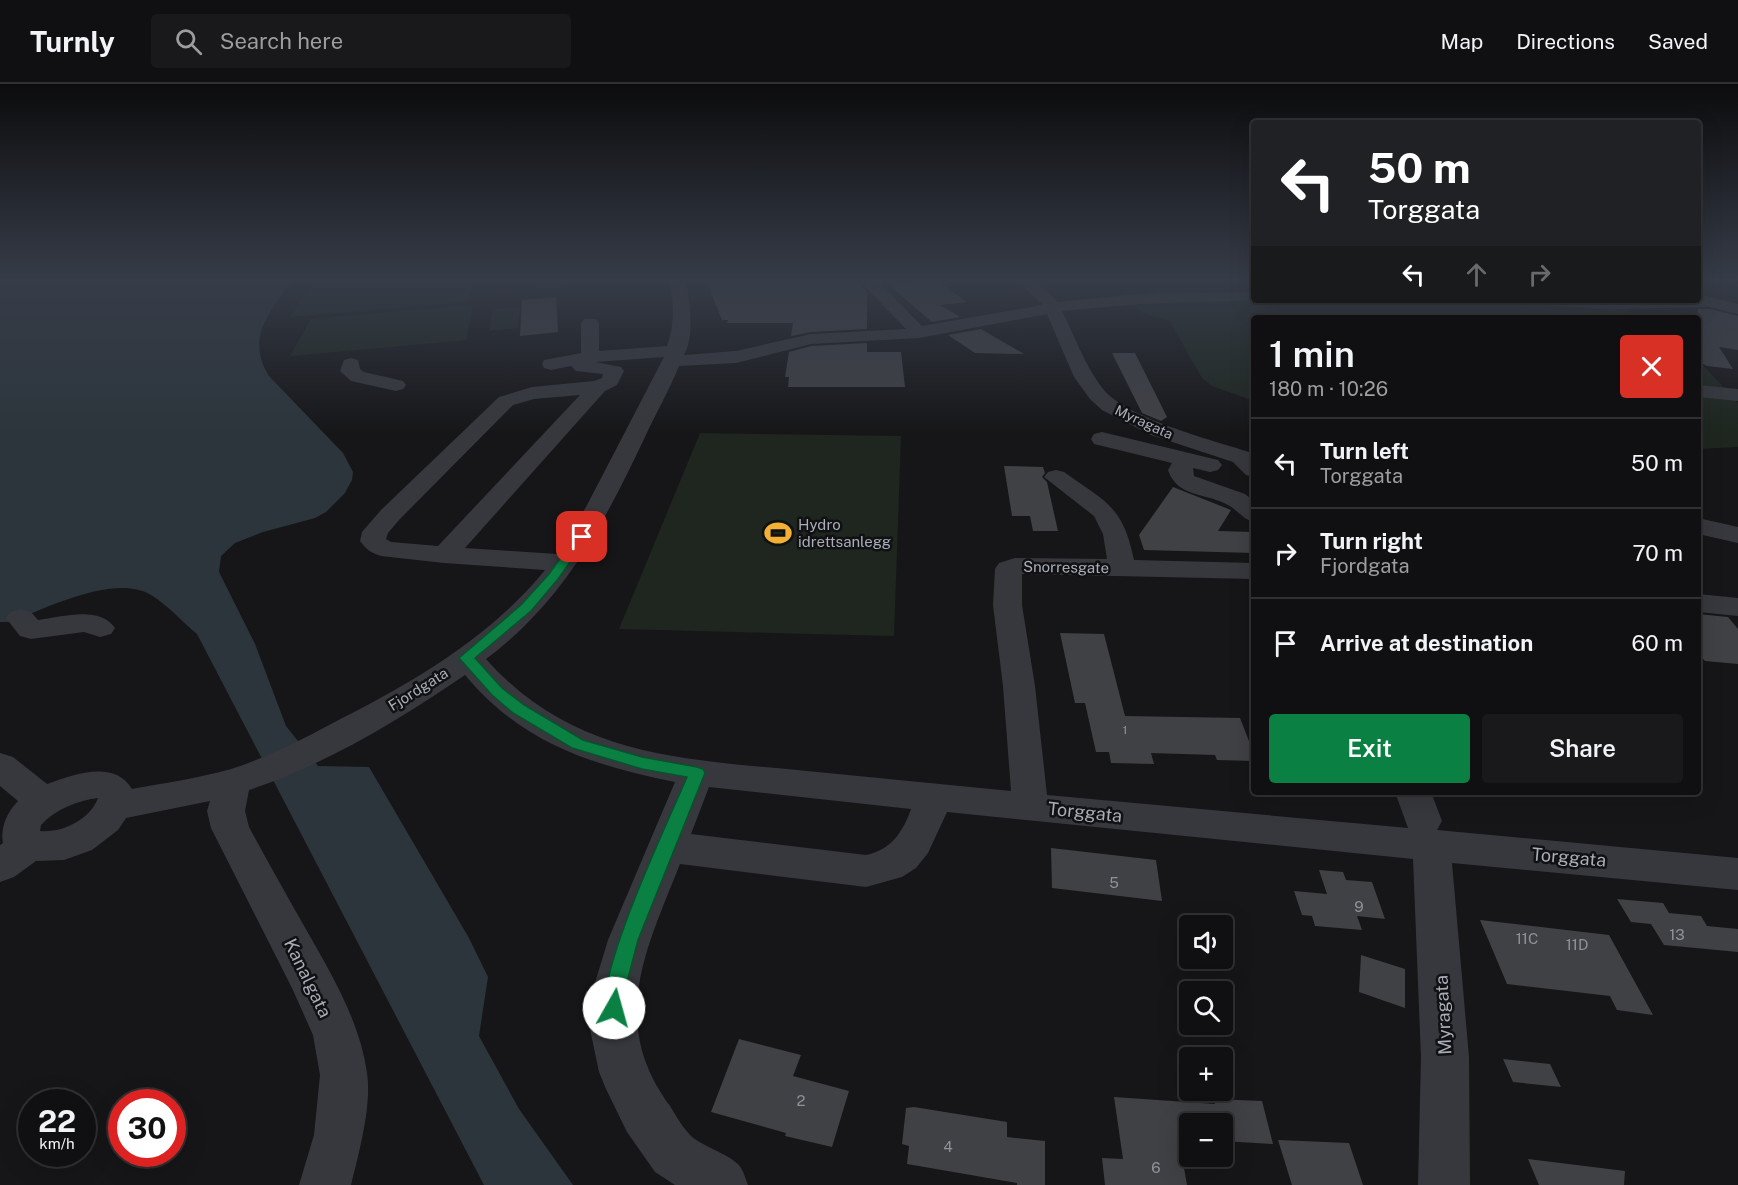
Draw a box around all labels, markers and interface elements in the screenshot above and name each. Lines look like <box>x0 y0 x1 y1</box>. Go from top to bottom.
search box <box>151 14 571 68</box>
text: Turnly <box>30 25 115 58</box>
icon: search <box>172 25 205 58</box>
text: Search here <box>220 28 343 54</box>
text: Map <box>1441 29 1483 54</box>
text: Directions <box>1516 29 1615 54</box>
text: Saved <box>1648 29 1708 54</box>
text: 50 m <box>1368 143 1471 192</box>
icon: left <box>1269 144 1347 222</box>
text: Torggata <box>1368 193 1480 225</box>
icon: left <box>1397 258 1430 291</box>
icon: ahead <box>1460 258 1493 291</box>
icon: right <box>1523 258 1556 291</box>
text: 1 min <box>1269 333 1355 375</box>
button: close <box>1620 335 1683 398</box>
text: 180 m · 10:26 <box>1269 377 1388 401</box>
street label: Myragata <box>1113 402 1175 442</box>
text: Turn left <box>1320 438 1409 464</box>
icon: left <box>1269 447 1302 480</box>
text: 50 m <box>1631 450 1683 476</box>
text: Torggata <box>1320 464 1403 488</box>
pin <box>556 511 607 562</box>
place label: Hydro idrettsanlegg <box>798 516 891 550</box>
sports icon: Hydro idrettsanlegg <box>763 518 793 548</box>
icon: arrive <box>565 520 598 553</box>
text: Turn right <box>1320 528 1423 554</box>
icon: right <box>1269 537 1302 570</box>
text: 70 m <box>1632 540 1683 566</box>
text: Fjordgata <box>1320 554 1410 578</box>
street label: Snorresgate <box>1023 558 1109 576</box>
icon: arrive <box>1269 627 1302 660</box>
text: Arrive at destination <box>1320 630 1533 656</box>
text: 60 m <box>1632 630 1683 656</box>
street label: Fjordgata <box>385 664 451 714</box>
button: Exit <box>1269 714 1470 783</box>
button: Share <box>1482 714 1683 783</box>
house number: 1 <box>1123 723 1127 737</box>
street label: Torggata <box>1047 798 1123 826</box>
street label: Torggata <box>1531 843 1607 871</box>
house number: 5 <box>1109 874 1119 891</box>
house number: 9 <box>1354 898 1364 915</box>
map controls <box>1179 915 1233 1167</box>
button: sound <box>1179 915 1233 969</box>
house number: 13 <box>1669 926 1685 943</box>
house number: 11C <box>1516 930 1538 947</box>
street label: Kanalgata <box>280 935 336 1021</box>
house number: 11D <box>1566 936 1588 953</box>
street label: Myragata <box>1430 975 1456 1055</box>
position arrow <box>582 976 646 1040</box>
button: search <box>1179 981 1233 1035</box>
button: + <box>1179 1047 1233 1101</box>
speed limit sign: 30 <box>108 1089 186 1167</box>
house number: 2 <box>797 1092 806 1109</box>
text: 22 <box>38 1103 76 1139</box>
button: − <box>1179 1113 1233 1167</box>
text: km/h <box>39 1135 75 1152</box>
house number: 4 <box>943 1138 953 1155</box>
house number: 6 <box>1151 1159 1161 1176</box>

